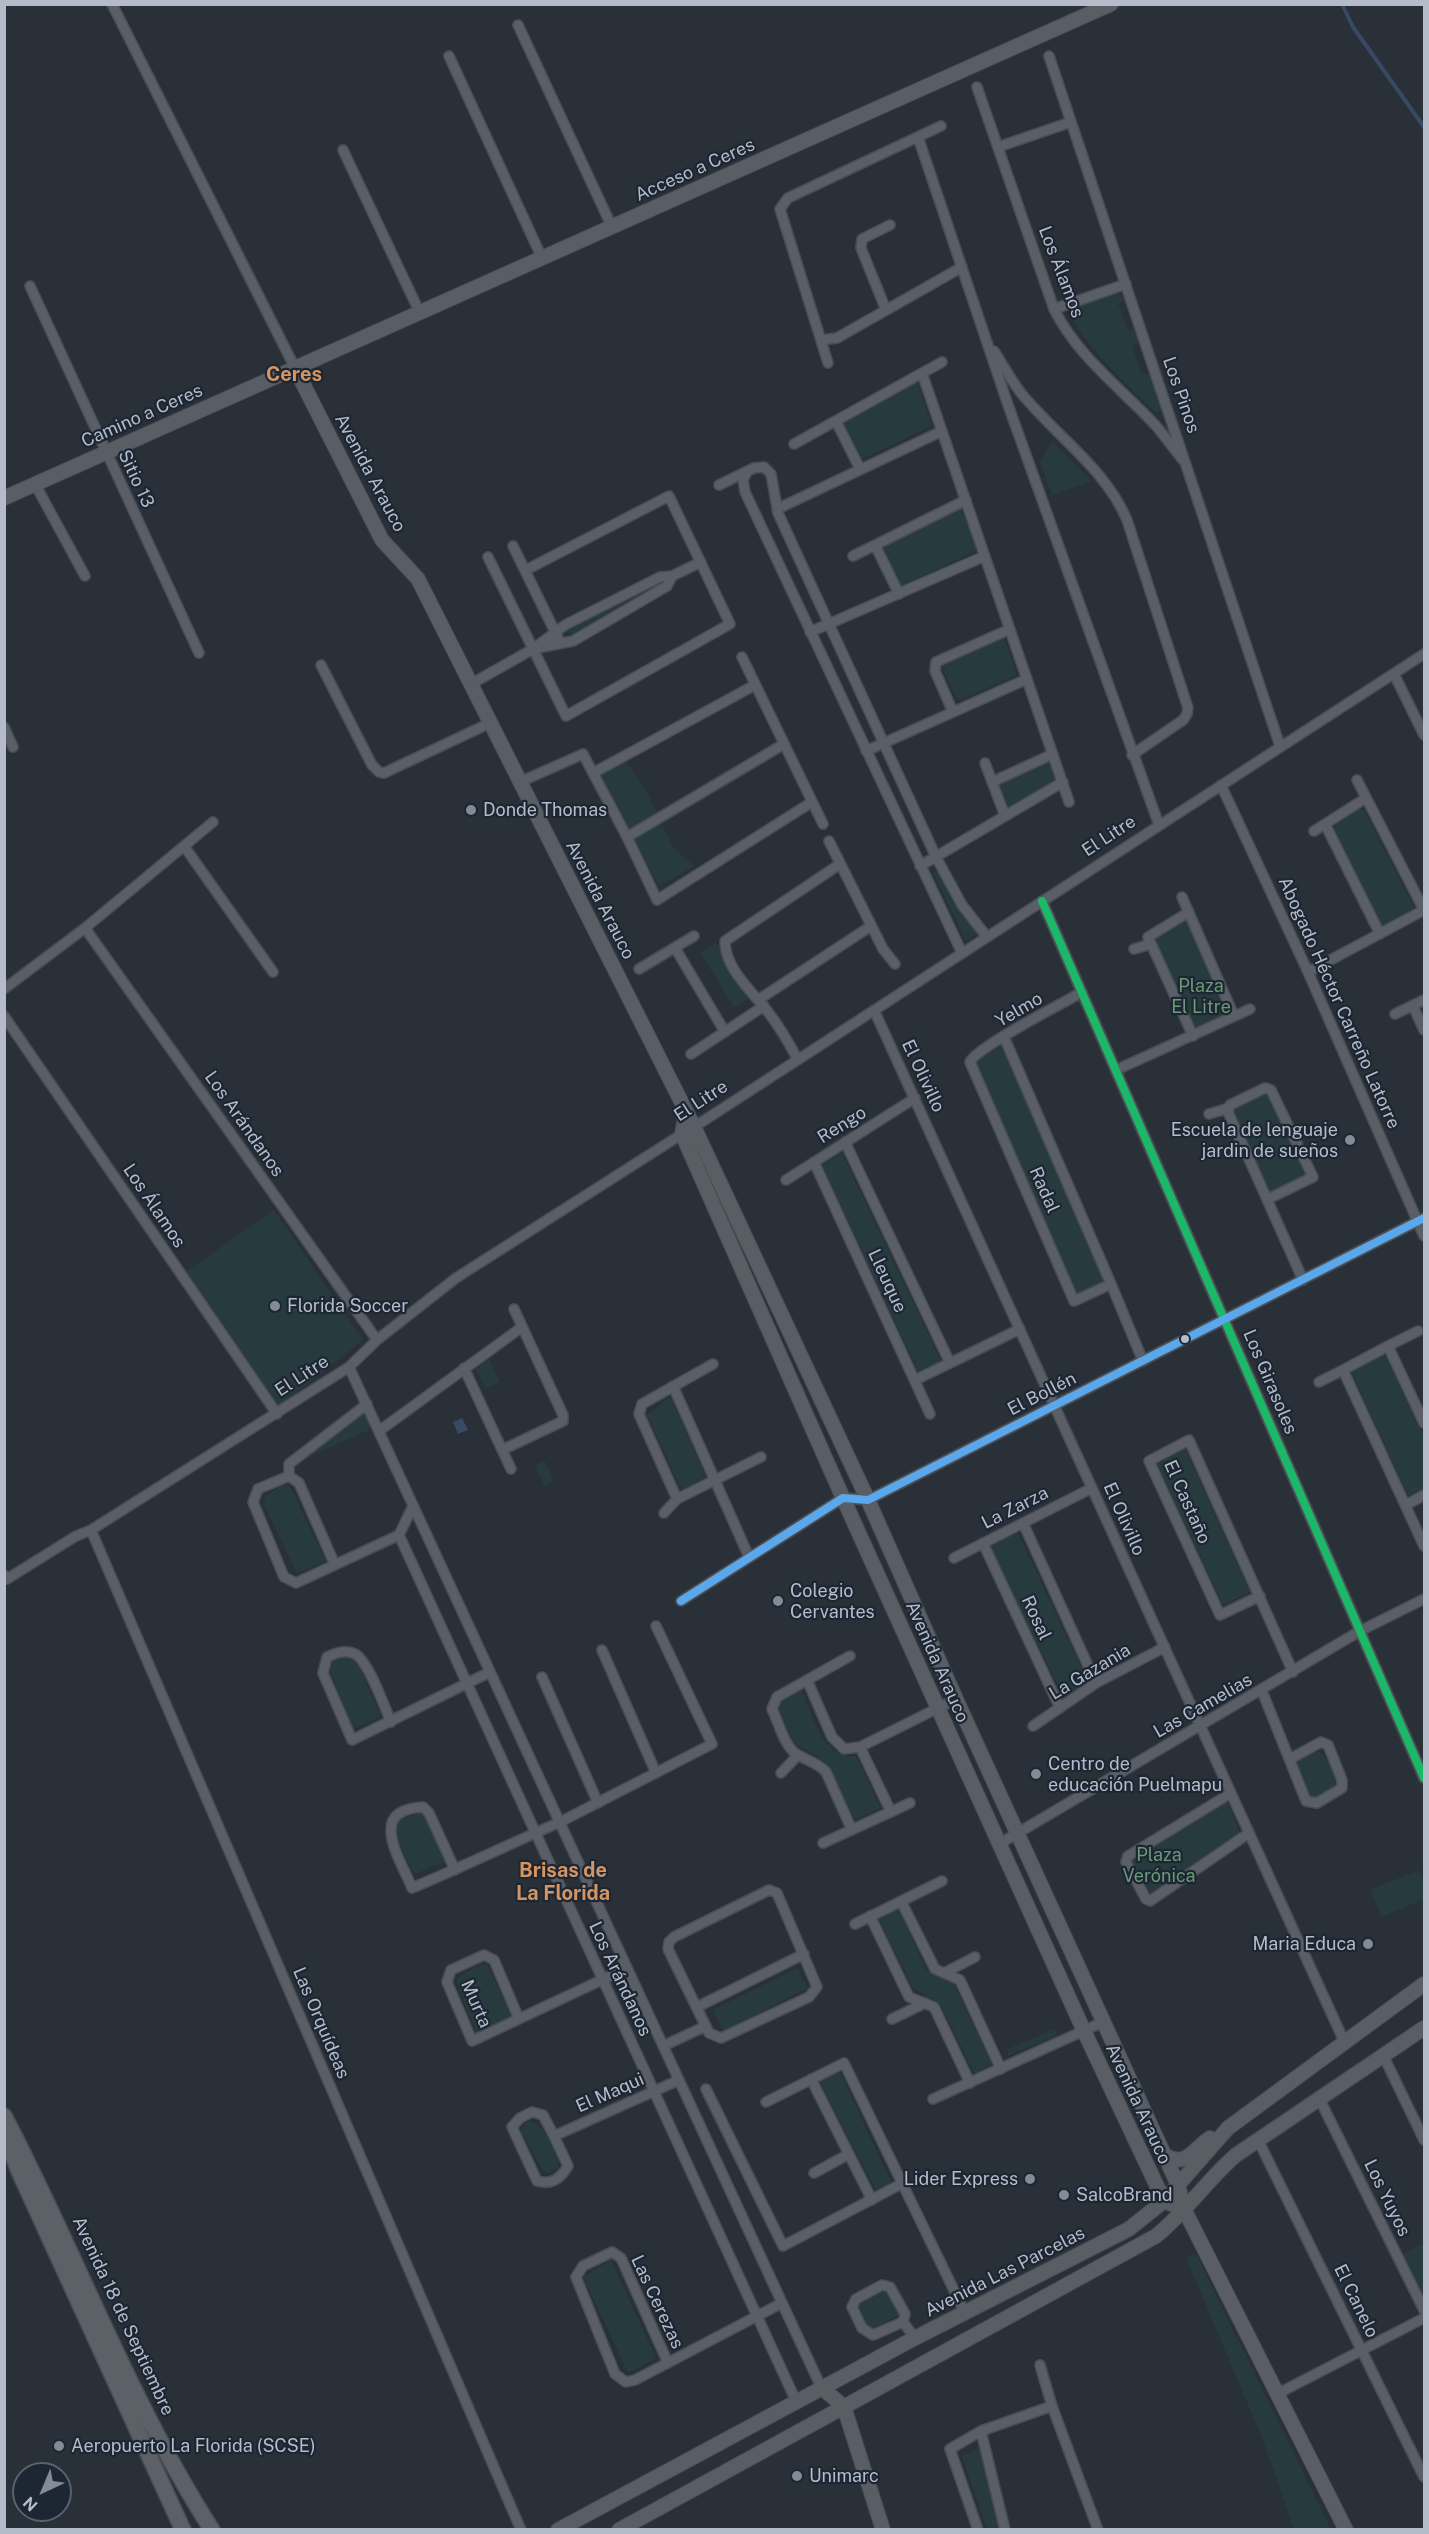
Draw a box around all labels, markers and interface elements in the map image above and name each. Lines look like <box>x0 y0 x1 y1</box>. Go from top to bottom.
street label: Acceso a Ceres <box>632 134 758 206</box>
street label: Los Álamos <box>1034 223 1088 321</box>
street label: Los Pinos <box>1158 354 1204 436</box>
district label: Ceres <box>266 363 322 387</box>
street label: Camino a Ceres <box>78 380 206 452</box>
street label: Avenida Arauco <box>330 410 410 536</box>
street label: Sitio 13 <box>113 447 159 511</box>
place label: Donde Thomas <box>483 799 607 821</box>
marker: Donde Thomas <box>464 803 478 817</box>
street label: El Litre <box>1078 811 1140 861</box>
street label: Avenida Arauco <box>561 837 639 963</box>
street label: Abogado Héctor Carreño Latorre <box>1274 874 1404 1132</box>
park label: Plaza El Litre <box>1171 975 1231 1018</box>
street label: Yelmo <box>991 988 1047 1032</box>
street label: El Olivillo <box>897 1036 949 1116</box>
street label: Los Arándanos <box>200 1067 288 1181</box>
street label: El Litre <box>670 1076 732 1126</box>
street label: Rengo <box>814 1102 870 1148</box>
place label: Escuela de lenguaje jardin de sueños <box>1171 1119 1338 1162</box>
marker: Escuela de lenguaje jardin de sueños <box>1343 1133 1357 1147</box>
street label: Los Álamos <box>118 1160 190 1252</box>
street label: Radal <box>1024 1164 1064 1216</box>
street label: Lleuque <box>863 1246 911 1316</box>
place label: Florida Soccer <box>287 1295 408 1317</box>
marker: Florida Soccer <box>268 1299 282 1313</box>
street label: Los Girasoles <box>1238 1326 1302 1438</box>
unlabelled marker <box>1179 1333 1191 1345</box>
street label: El Litre <box>271 1351 333 1401</box>
street label: El Bollén <box>1004 1368 1080 1420</box>
street label: El Castaño <box>1159 1457 1215 1547</box>
street label: El Olivillo <box>1098 1479 1150 1559</box>
street label: La Zarza <box>978 1482 1052 1534</box>
place label: Colegio Cervantes <box>790 1580 875 1622</box>
street label: Rosal <box>1016 1592 1056 1644</box>
marker: Colegio Cervantes <box>771 1594 785 1608</box>
street label: Avenida Arauco <box>901 1598 973 1726</box>
street label: La Gazania <box>1045 1639 1135 1705</box>
street label: Las Camelias <box>1150 1669 1256 1743</box>
place label: Centro de educación Puelmapu <box>1048 1753 1222 1796</box>
marker: Centro de educación Puelmapu <box>1029 1767 1043 1781</box>
park label: Plaza Verónica <box>1122 1844 1196 1886</box>
district label: Brisas de La Florida <box>516 1859 610 1906</box>
street label: Los Arándanos <box>584 1918 656 2040</box>
place label: Maria Educa <box>1252 1933 1356 1955</box>
marker: Maria Educa <box>1361 1937 1375 1951</box>
street label: Las Orquídeas <box>288 1964 354 2082</box>
street label: Murta <box>456 1977 496 2031</box>
street label: Avenida Arauco <box>1101 2040 1175 2168</box>
street label: El Maqui <box>573 2068 647 2118</box>
street label: Los Yuyos <box>1359 2156 1415 2240</box>
place label: Lider Express <box>904 2168 1018 2190</box>
marker: Lider Express <box>1023 2172 1037 2186</box>
place label: SalcoBrand <box>1076 2184 1173 2206</box>
marker: SalcoBrand <box>1057 2188 1071 2202</box>
street label: Avenida 18 de Septiembre <box>67 2213 179 2419</box>
street label: Avenida Las Parcelas <box>921 2222 1089 2322</box>
street label: Las Cerezas <box>626 2252 688 2352</box>
street label: El Canelo <box>1329 2261 1383 2341</box>
place label: Aeropuerto La Florida (SCSE) <box>71 2435 316 2457</box>
marker: Aeropuerto La Florida (SCSE) <box>52 2439 66 2453</box>
north arrow <box>12 2462 72 2522</box>
place label: Unimarc <box>809 2465 879 2487</box>
marker: Unimarc <box>790 2469 804 2483</box>
text: N <box>19 2493 42 2515</box>

